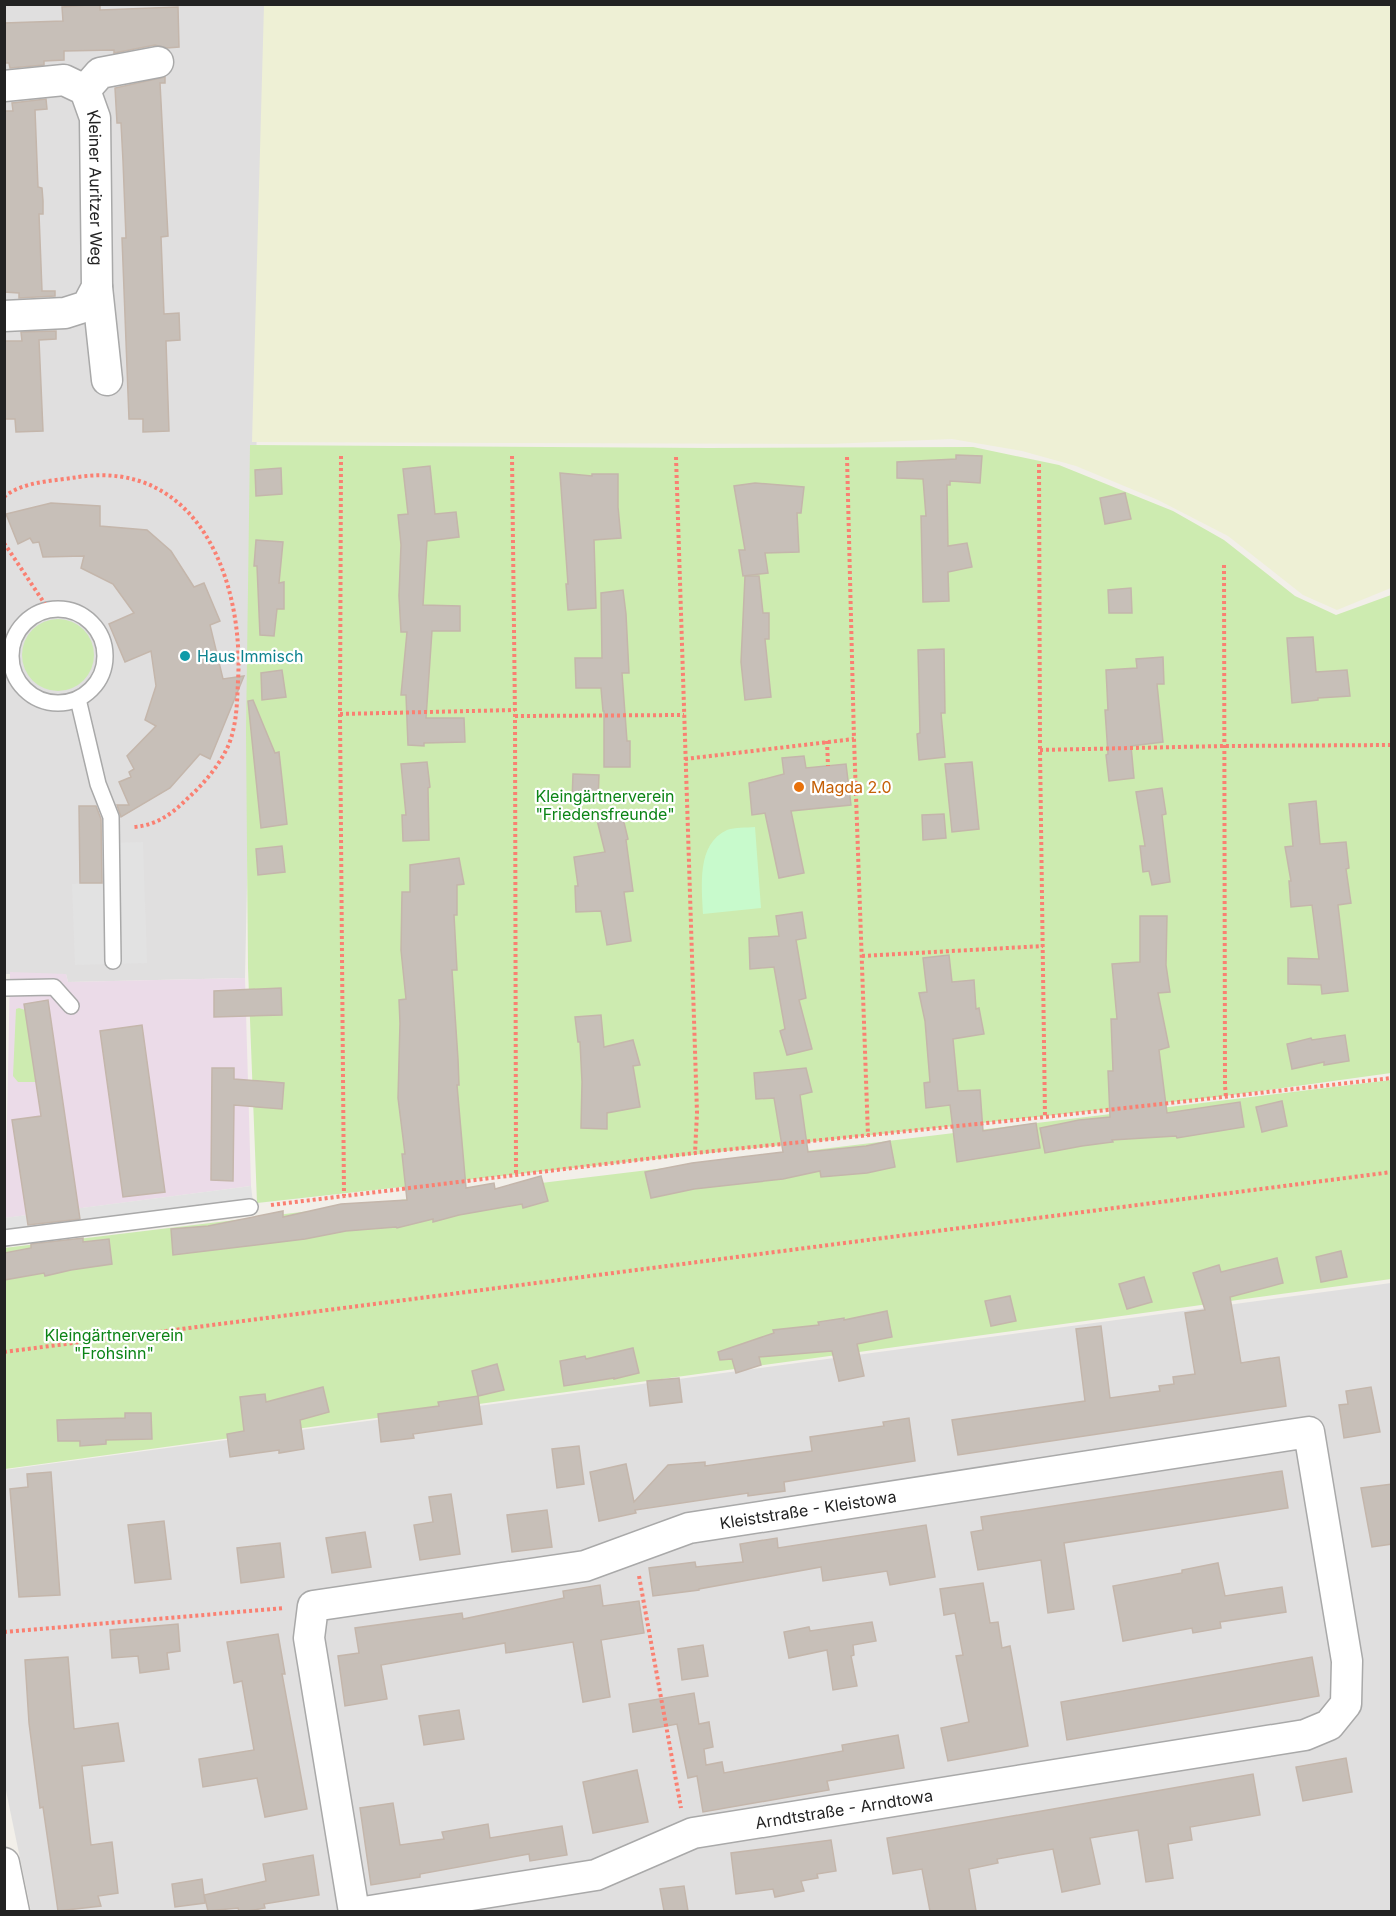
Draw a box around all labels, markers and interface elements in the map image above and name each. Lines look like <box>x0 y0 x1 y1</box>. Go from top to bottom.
street label: Kleiner Auritzer Weg <box>83 107 107 266</box>
place label: Haus Immisch <box>197 646 304 666</box>
marker: Haus Immisch <box>178 649 192 663</box>
place label: Magda 2.0 <box>811 777 892 797</box>
marker: Magda 2.0 <box>792 780 806 794</box>
park label: Kleingärtnerverein "Friedensfreunde" <box>535 786 675 824</box>
park label: Kleingärtnerverein "Frohsinn" <box>44 1325 184 1363</box>
street label: Kleiststraße - Kleistowa <box>718 1486 898 1533</box>
street label: Arndtstraße - Arndtowa <box>754 1785 934 1833</box>

